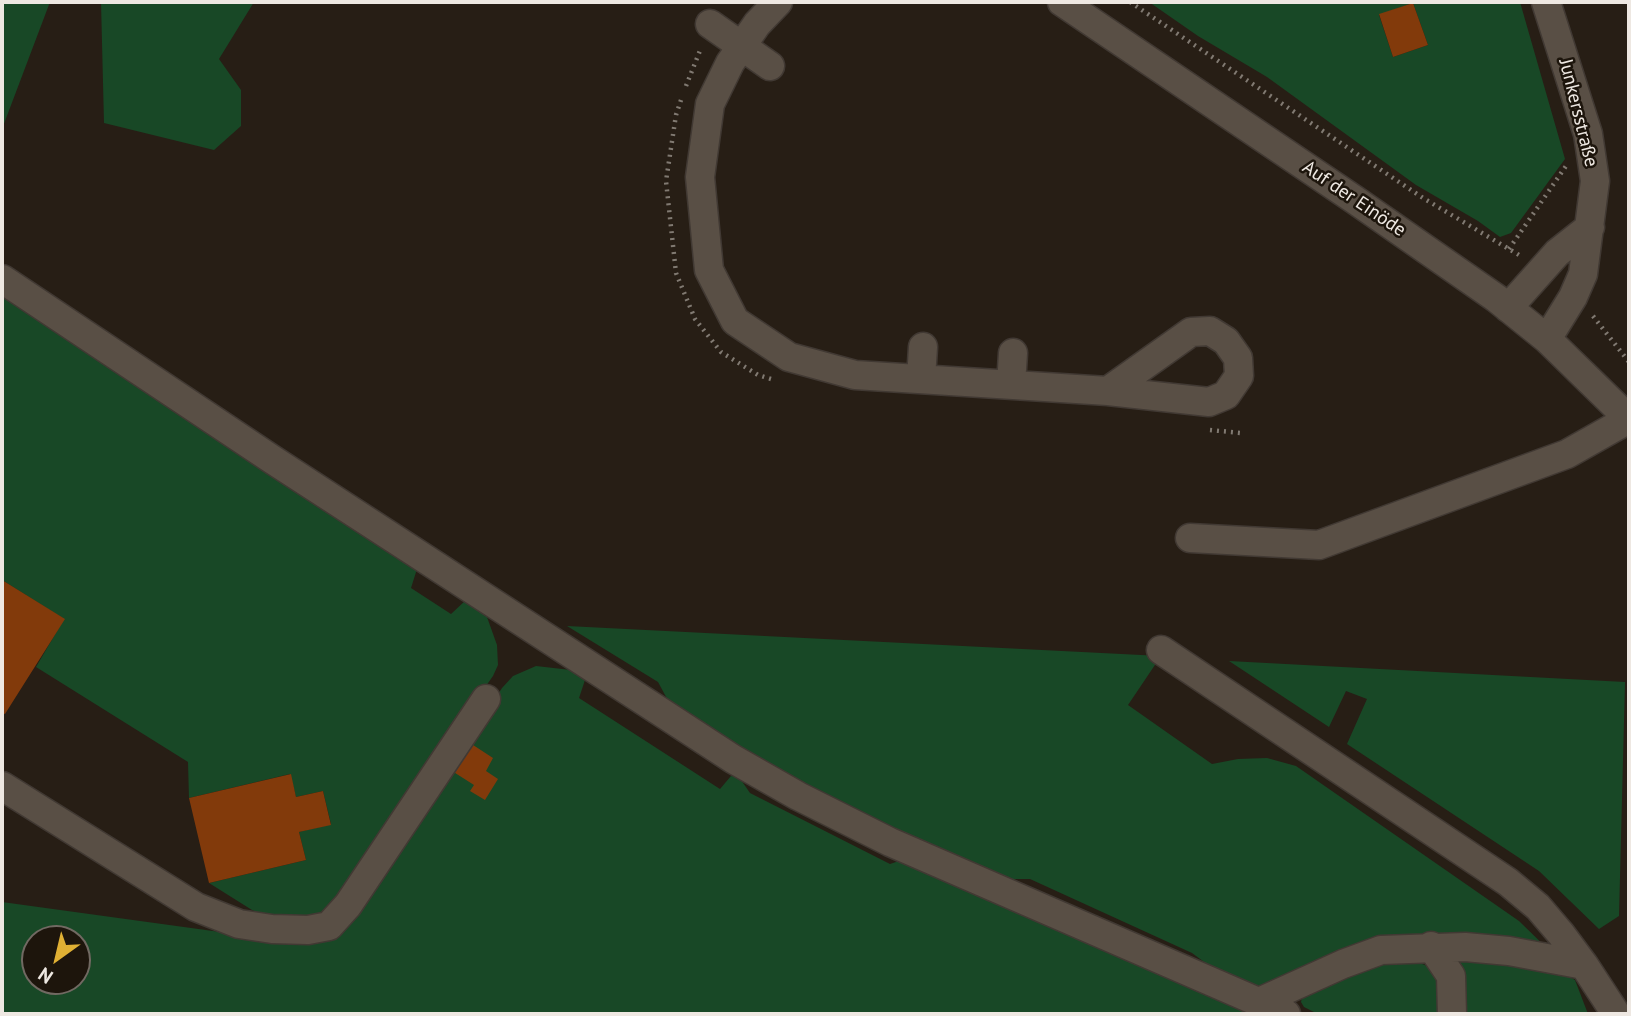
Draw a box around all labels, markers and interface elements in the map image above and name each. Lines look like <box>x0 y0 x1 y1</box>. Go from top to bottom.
street label: Junkersstraße <box>1554 57 1602 169</box>
street label: Auf der Einöde <box>1298 156 1410 242</box>
north arrow <box>21 925 91 995</box>
text: N <box>33 962 57 989</box>

